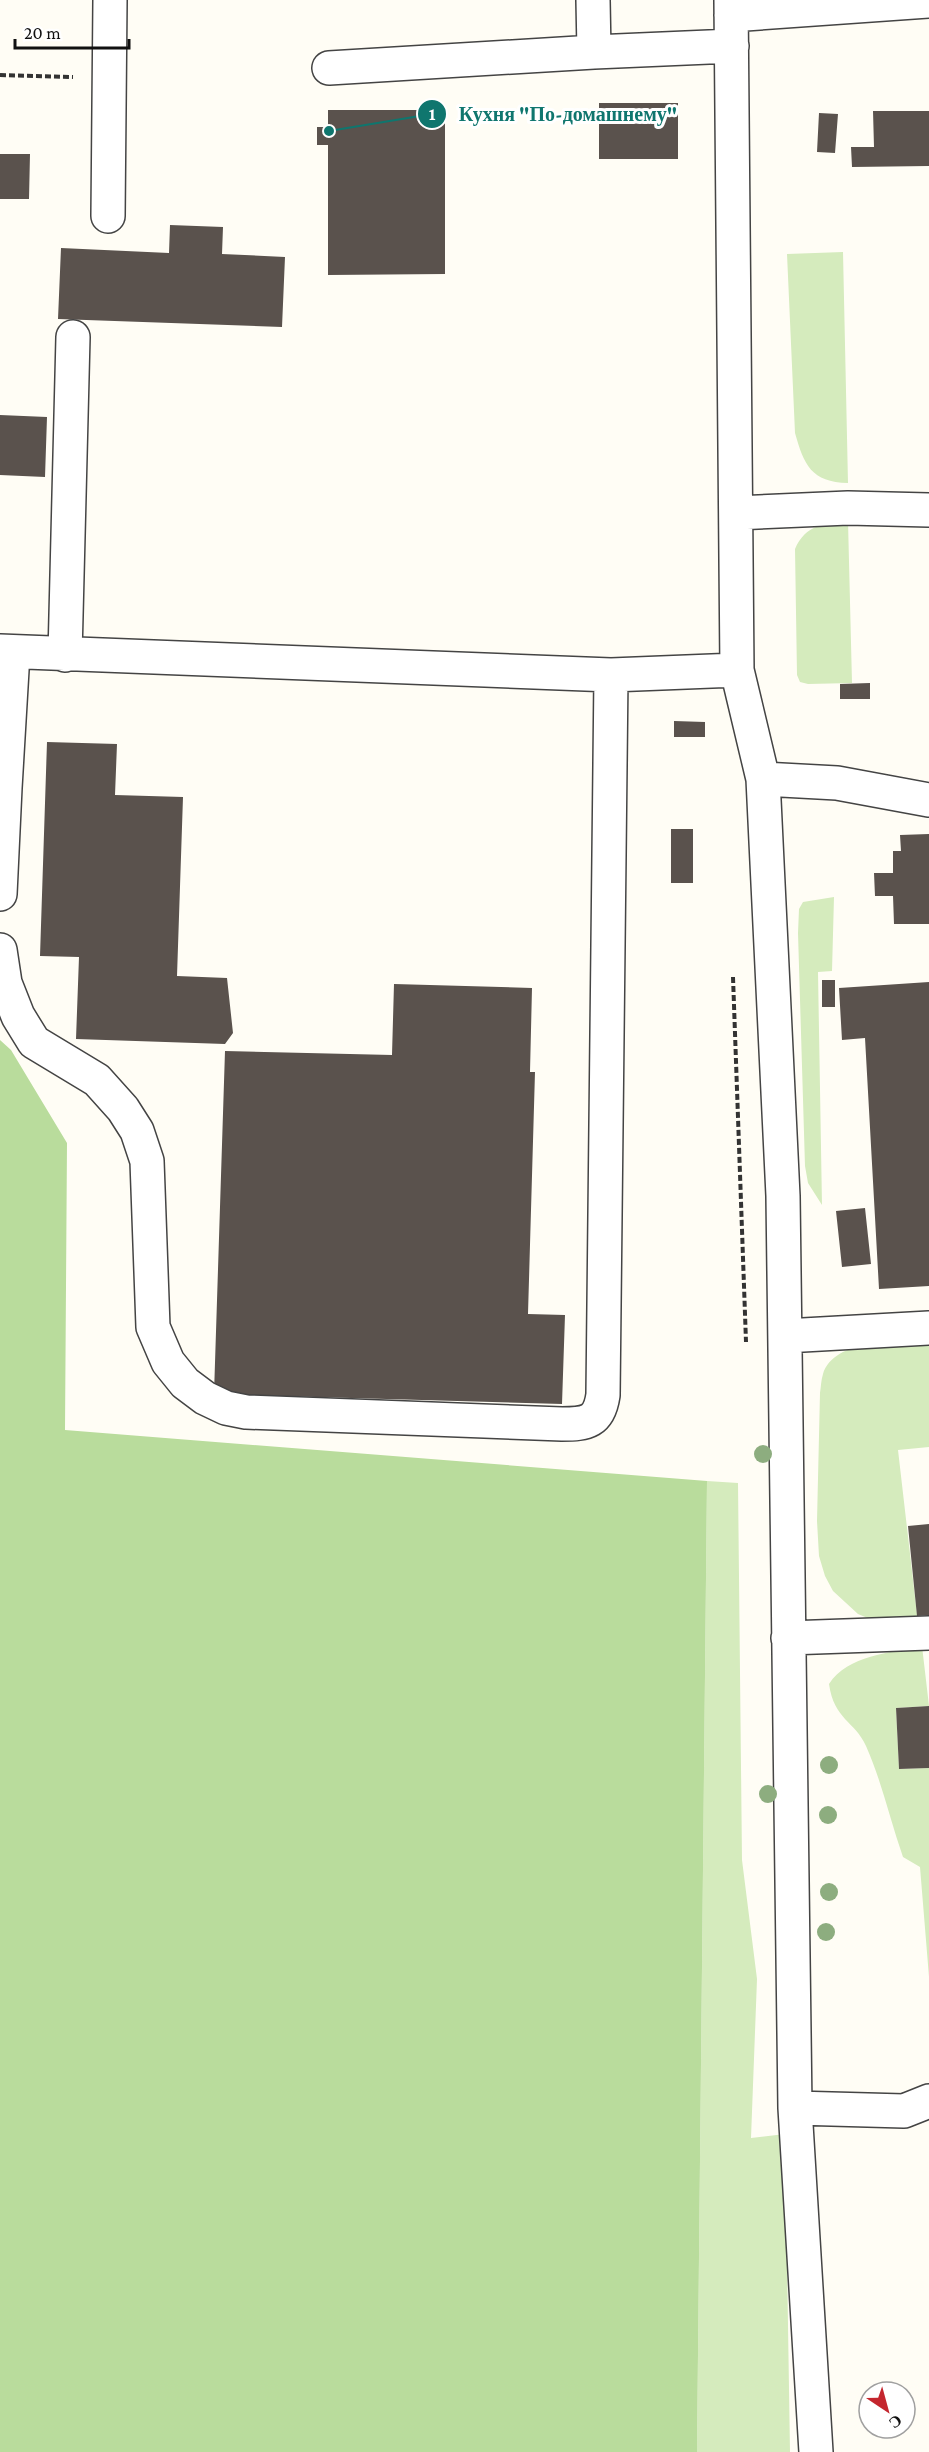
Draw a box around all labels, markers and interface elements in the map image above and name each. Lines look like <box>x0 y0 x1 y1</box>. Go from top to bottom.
scale bar <box>15 12 129 50</box>
text: 20 m <box>24 23 61 43</box>
callout: Кухня "По-домашнему" <box>417 95 689 133</box>
text: Кухня "По-домашнему" <box>459 103 677 126</box>
text: 1 <box>429 104 436 124</box>
north arrow <box>857 2380 917 2440</box>
text: С <box>886 2411 905 2432</box>

